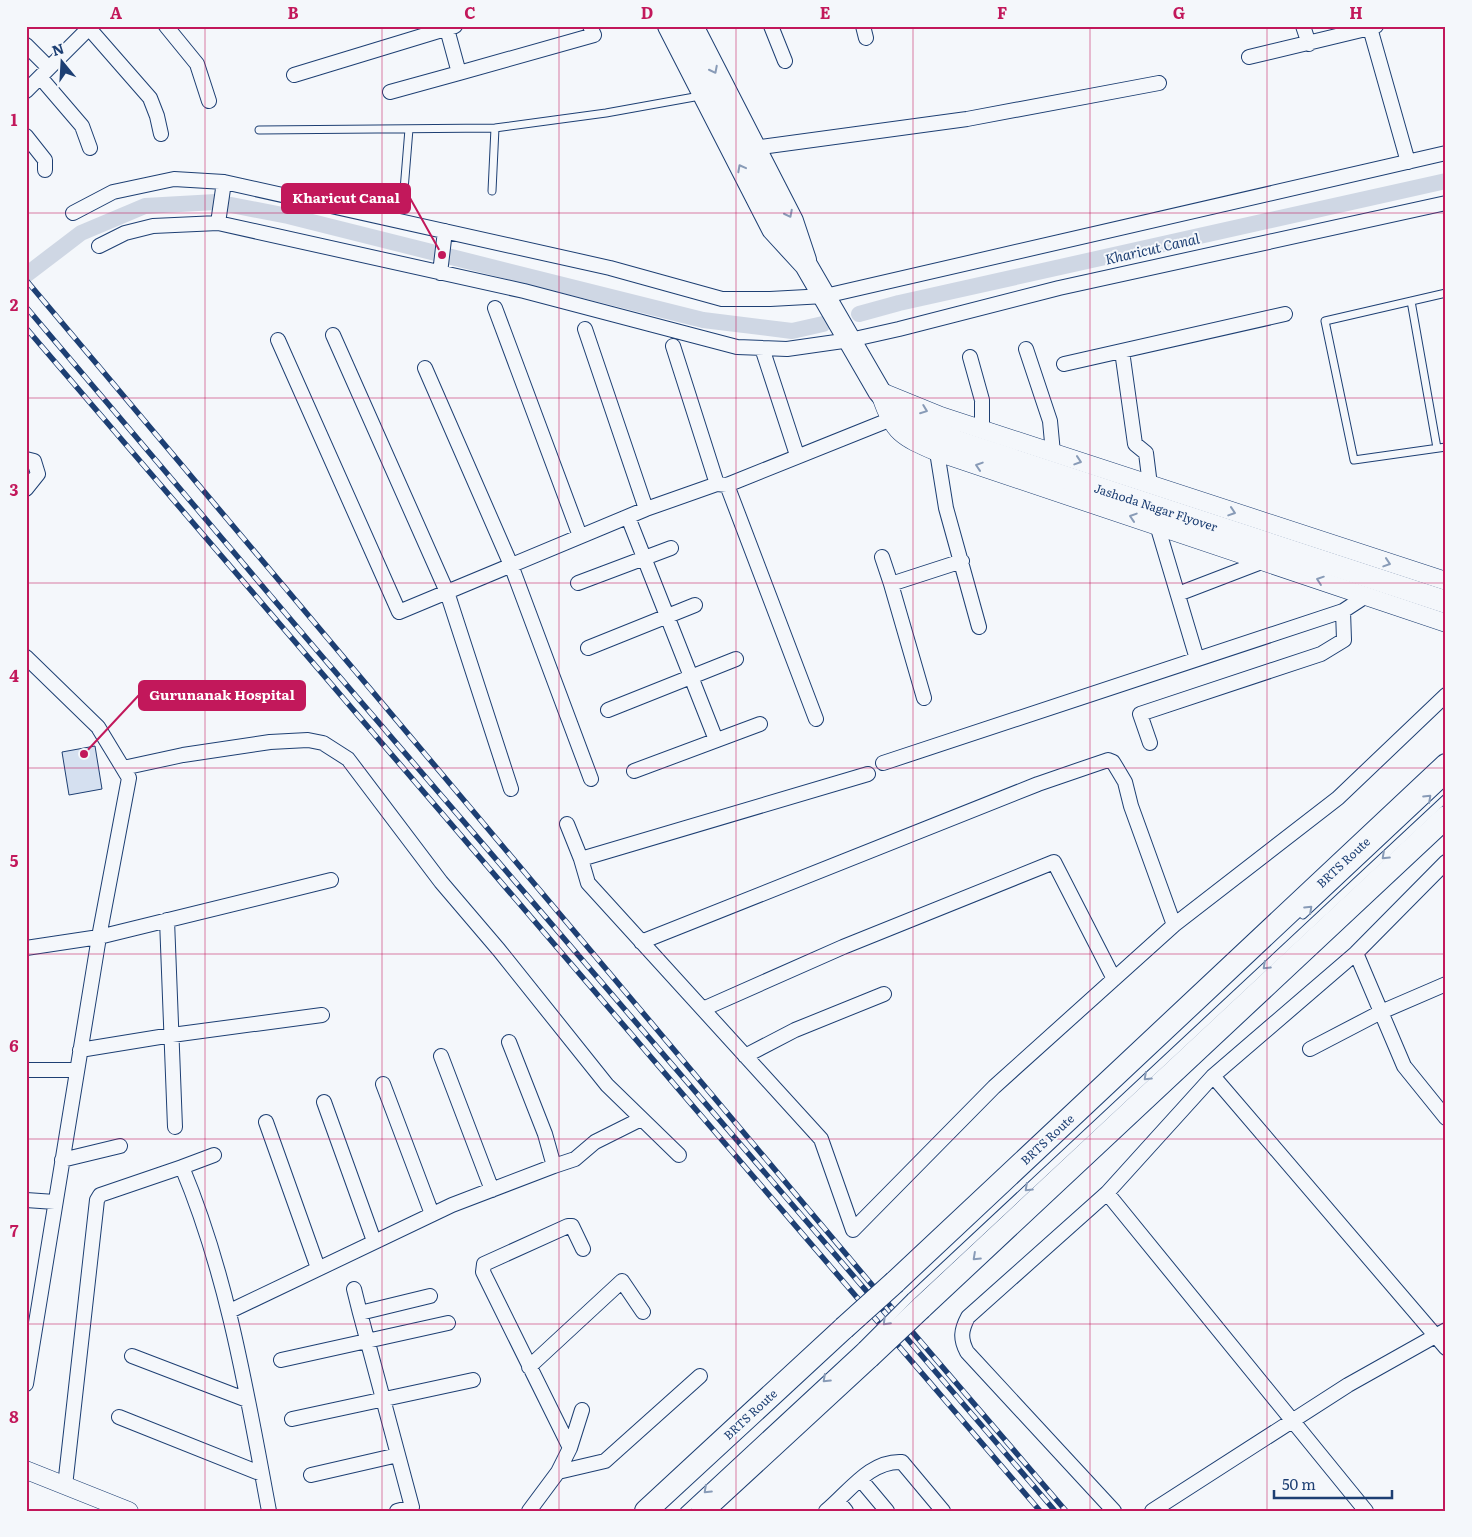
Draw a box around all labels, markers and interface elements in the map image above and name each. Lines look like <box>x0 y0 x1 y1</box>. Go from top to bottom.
text: A <box>110 0 122 24</box>
text: B <box>287 0 299 24</box>
text: C <box>464 0 476 24</box>
text: D <box>641 0 653 24</box>
text: E <box>820 0 831 24</box>
text: F <box>997 0 1007 24</box>
text: G <box>1173 0 1185 24</box>
text: H <box>1349 0 1363 24</box>
text: N <box>49 37 67 60</box>
north arrow <box>38 38 88 88</box>
one-way arrow <box>708 64 718 73</box>
text: 1 <box>11 107 18 131</box>
one-way arrow <box>737 164 747 173</box>
callout: Kharicut Canal <box>282 184 410 213</box>
text: Kharicut Canal <box>292 187 400 207</box>
one-way arrow <box>783 209 793 218</box>
water label: Kharicut Canal <box>1103 227 1201 269</box>
text: 2 <box>10 292 19 316</box>
one-way arrow <box>919 403 928 414</box>
one-way arrow <box>1073 456 1082 466</box>
one-way arrow <box>975 462 984 472</box>
text: 3 <box>10 477 19 501</box>
street label: Jashoda Nagar Flyover <box>1092 479 1220 536</box>
one-way arrow <box>1228 507 1236 517</box>
one-way arrow <box>1129 513 1138 523</box>
one-way arrow <box>1382 557 1391 567</box>
one-way arrow <box>1317 576 1325 586</box>
text: 4 <box>9 663 19 687</box>
callout: Gurunanak Hospital <box>139 681 305 710</box>
text: Gurunanak Hospital <box>149 684 295 704</box>
one-way arrow <box>1422 795 1431 804</box>
street label: BRTS Route <box>1312 832 1374 892</box>
text: 5 <box>10 848 19 872</box>
one-way arrow <box>1382 850 1391 859</box>
one-way arrow <box>1303 906 1312 915</box>
one-way arrow <box>1263 961 1272 970</box>
text: 6 <box>9 1033 19 1057</box>
one-way arrow <box>1144 1071 1153 1080</box>
street label: BRTS Route <box>1016 1109 1078 1169</box>
one-way arrow <box>1025 1182 1034 1191</box>
text: 7 <box>10 1218 19 1242</box>
one-way arrow <box>972 1251 981 1260</box>
one-way arrow <box>883 1316 892 1325</box>
one-way arrow <box>822 1373 831 1382</box>
street label: BRTS Route <box>719 1384 781 1444</box>
text: 8 <box>9 1404 19 1428</box>
scale bar <box>1274 1467 1392 1499</box>
text: 50 m <box>1282 1472 1316 1495</box>
one-way arrow <box>703 1484 712 1493</box>

